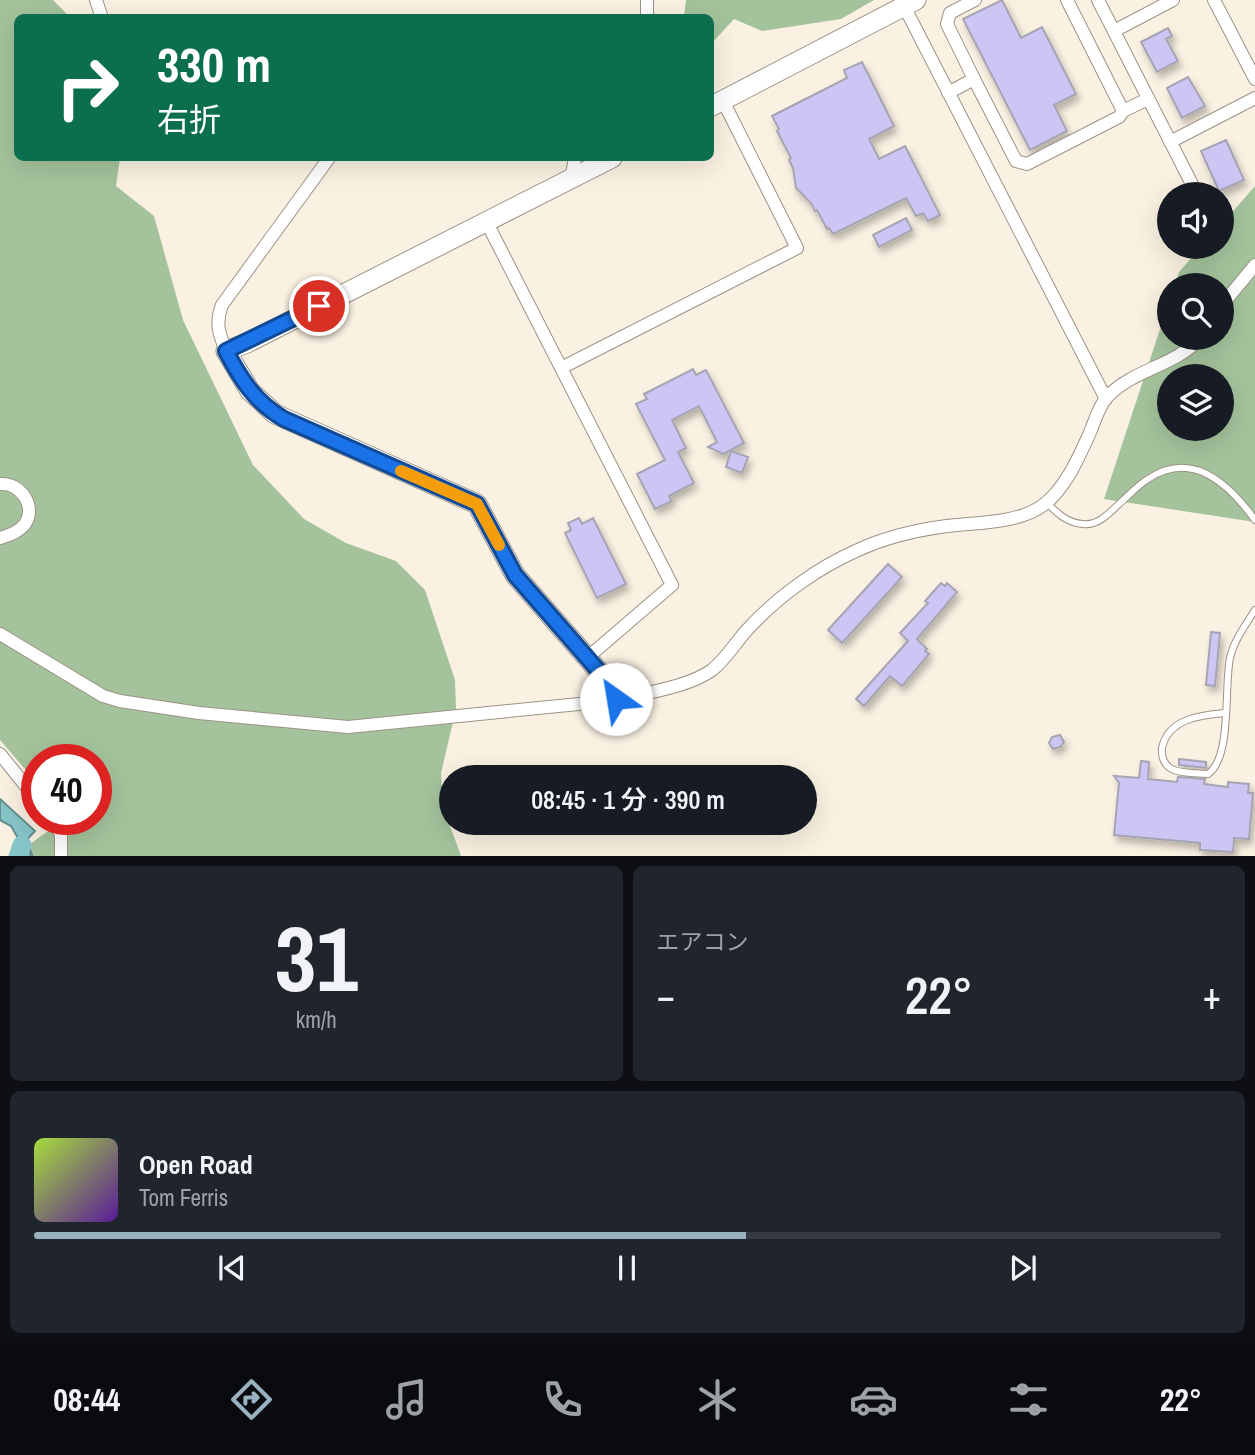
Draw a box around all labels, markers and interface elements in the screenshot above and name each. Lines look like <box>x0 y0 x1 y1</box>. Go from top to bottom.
text: 330 m <box>157 31 271 97</box>
icon: right <box>42 42 133 133</box>
text: 右折 <box>157 98 221 141</box>
map controls <box>1157 182 1234 441</box>
button: sound <box>1157 182 1234 259</box>
button: search <box>1157 273 1234 350</box>
pin <box>289 276 349 336</box>
icon: arrive <box>300 287 338 325</box>
button: layers <box>1157 364 1234 441</box>
position arrow <box>579 662 653 736</box>
speed limit sign: 40 <box>21 744 112 835</box>
text: 08:45 · 1 分 · 390 m <box>531 782 725 817</box>
text: 31 <box>275 897 358 1019</box>
text: エアコン <box>657 926 749 957</box>
text: 22° <box>905 960 973 1030</box>
text: − <box>657 970 675 1021</box>
text: + <box>1203 970 1221 1021</box>
text: km/h <box>296 1004 337 1035</box>
text: Open Road <box>139 1147 253 1182</box>
text: Tom Ferris <box>139 1182 228 1213</box>
icon: previous <box>213 1249 251 1287</box>
icon: pause <box>608 1249 646 1287</box>
icon: next <box>1004 1249 1042 1287</box>
icon: directions <box>227 1375 276 1424</box>
icon: music <box>382 1375 431 1424</box>
icon: phone <box>538 1375 587 1424</box>
icon: climate <box>693 1375 742 1424</box>
icon: car <box>849 1375 898 1424</box>
icon: filters <box>1004 1375 1053 1424</box>
text: 08:44 <box>53 1378 120 1421</box>
text: 22° <box>1160 1378 1202 1421</box>

